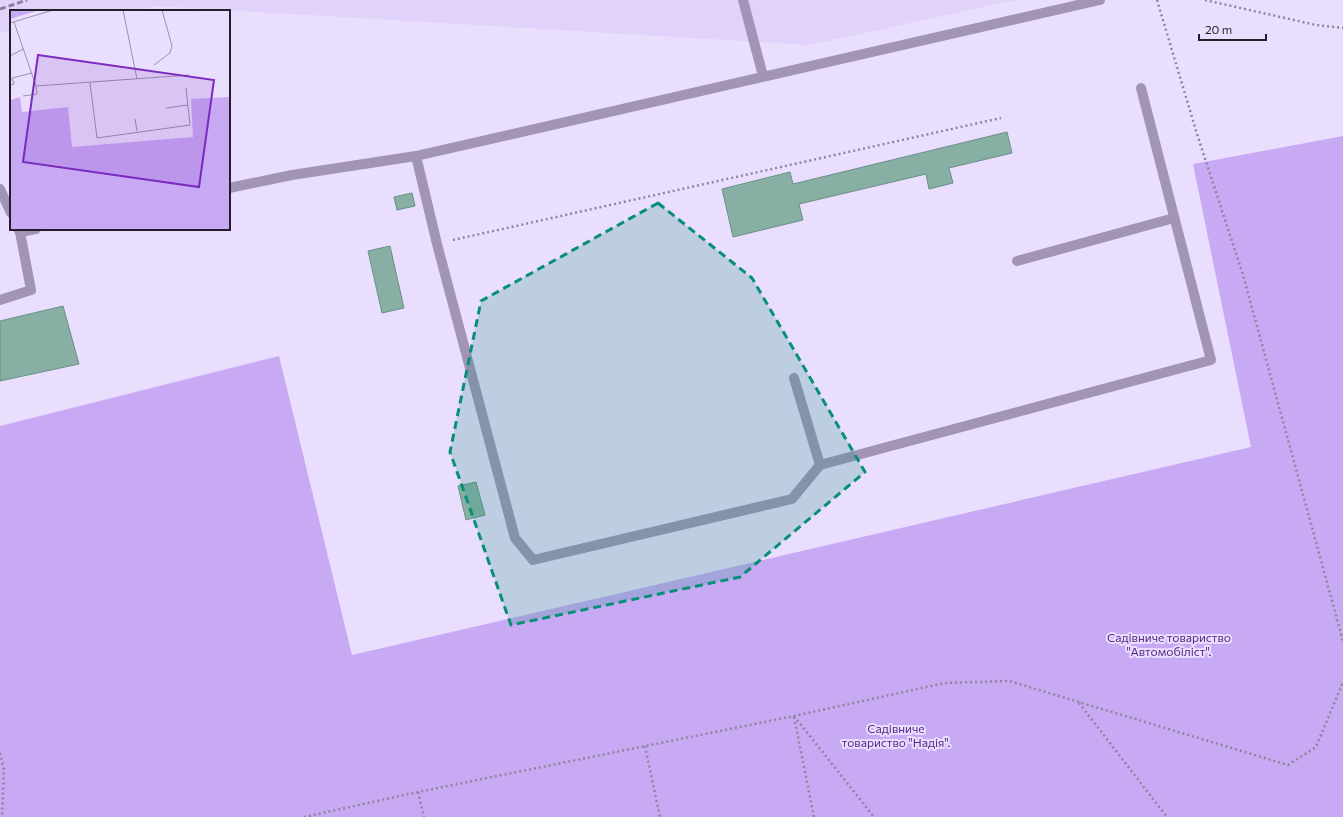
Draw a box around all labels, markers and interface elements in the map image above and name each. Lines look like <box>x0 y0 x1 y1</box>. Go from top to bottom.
inset map <box>10 10 230 230</box>
scale bar <box>1199 16 1266 42</box>
text: 20 m <box>1205 22 1232 36</box>
park label: Садівниче товариство "Автомобіліст". <box>1107 630 1231 658</box>
park label: Садівниче товариство "Надія". <box>842 721 951 749</box>

